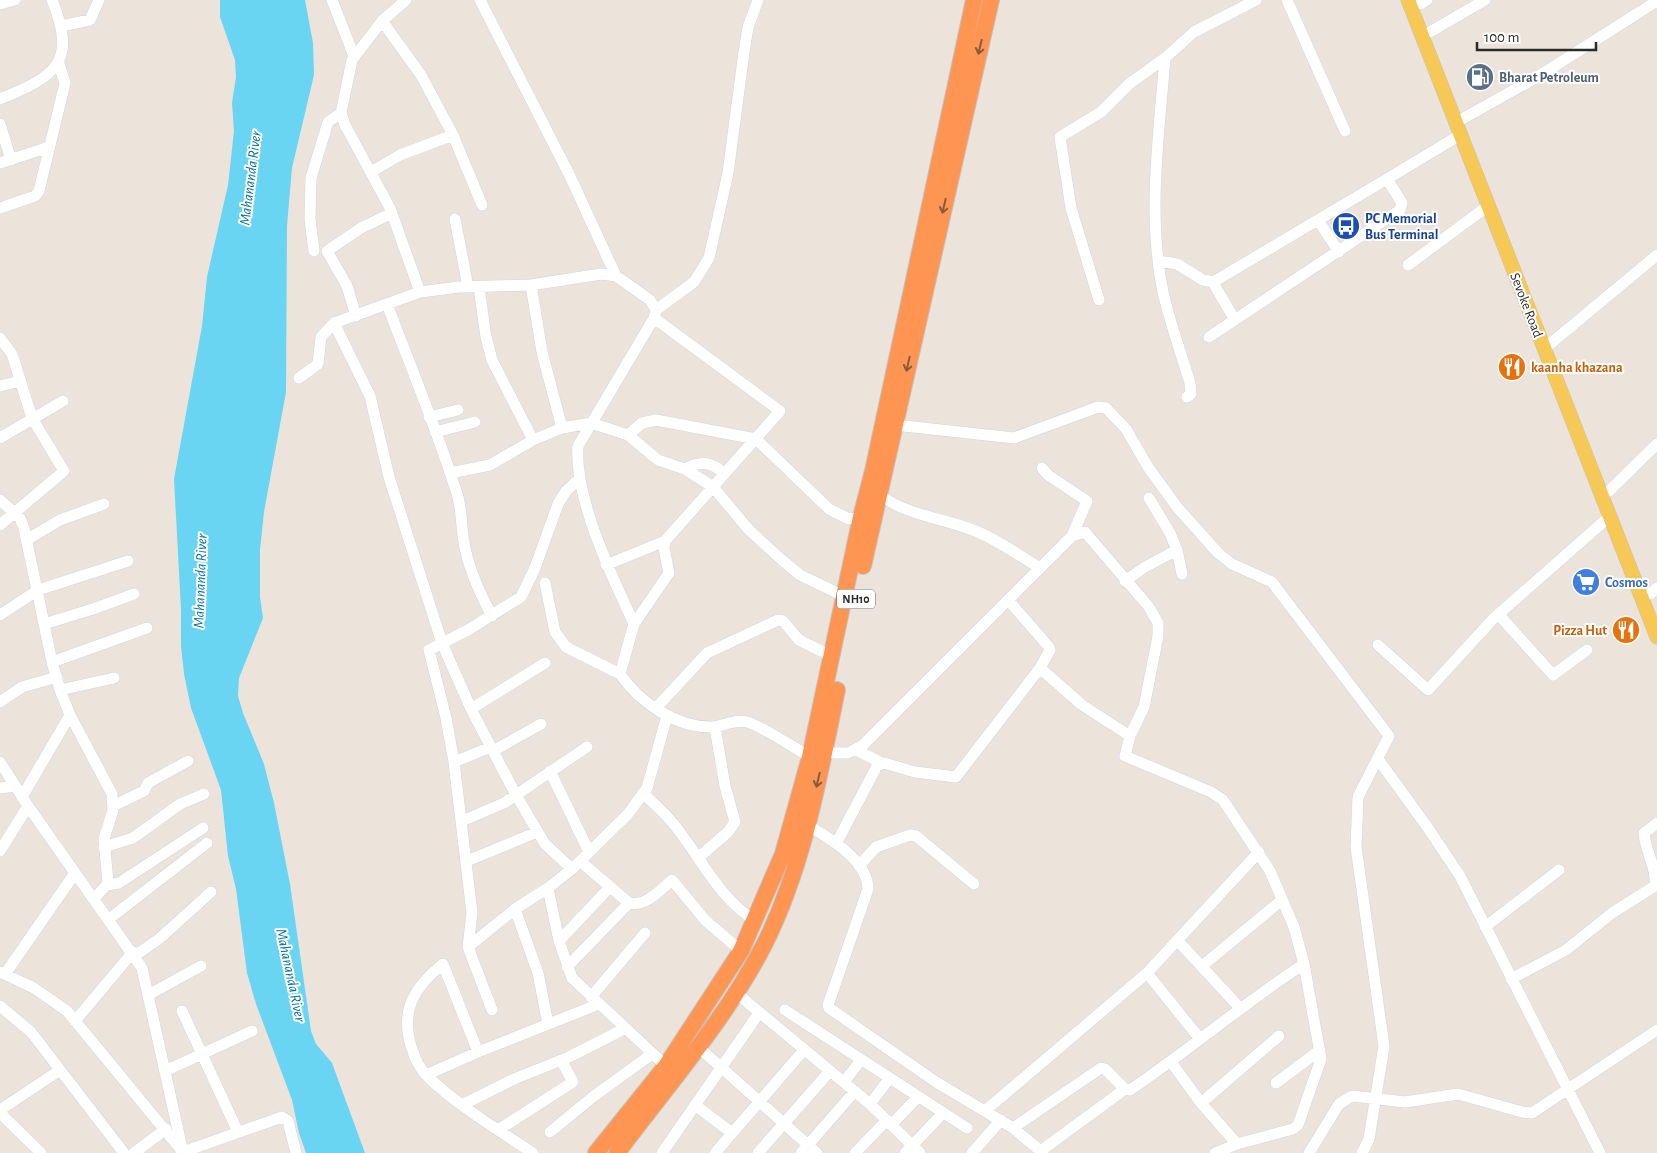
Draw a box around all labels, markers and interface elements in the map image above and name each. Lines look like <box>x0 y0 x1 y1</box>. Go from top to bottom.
scale bar <box>1477 20 1596 52</box>
text: 100 m <box>1484 30 1519 45</box>
one-way arrow <box>975 39 984 55</box>
fuel station icon: Bharat Petroleum <box>1465 62 1495 92</box>
place label: Bharat Petroleum <box>1499 71 1599 85</box>
water label: Mahananda River <box>237 129 264 226</box>
one-way arrow <box>939 197 948 213</box>
bus stop icon: PC Memorial Bus Terminal <box>1331 211 1361 241</box>
place label: PC Memorial Bus Terminal <box>1365 212 1438 242</box>
street label: Sevoke Road <box>1507 271 1545 340</box>
restaurant icon: kaanha khazana <box>1497 352 1527 382</box>
one-way arrow <box>903 356 912 372</box>
place label: kaanha khazana <box>1531 361 1623 375</box>
water label: Mahananda River <box>191 532 210 629</box>
supermarket icon: Cosmos <box>1571 567 1601 597</box>
place label: Cosmos <box>1605 576 1648 590</box>
road number: NH10 <box>837 590 875 608</box>
restaurant icon: Pizza Hut <box>1611 615 1641 645</box>
place label: Pizza Hut <box>1553 624 1607 638</box>
one-way arrow <box>813 771 822 787</box>
water label: Mahananda River <box>273 927 308 1024</box>

